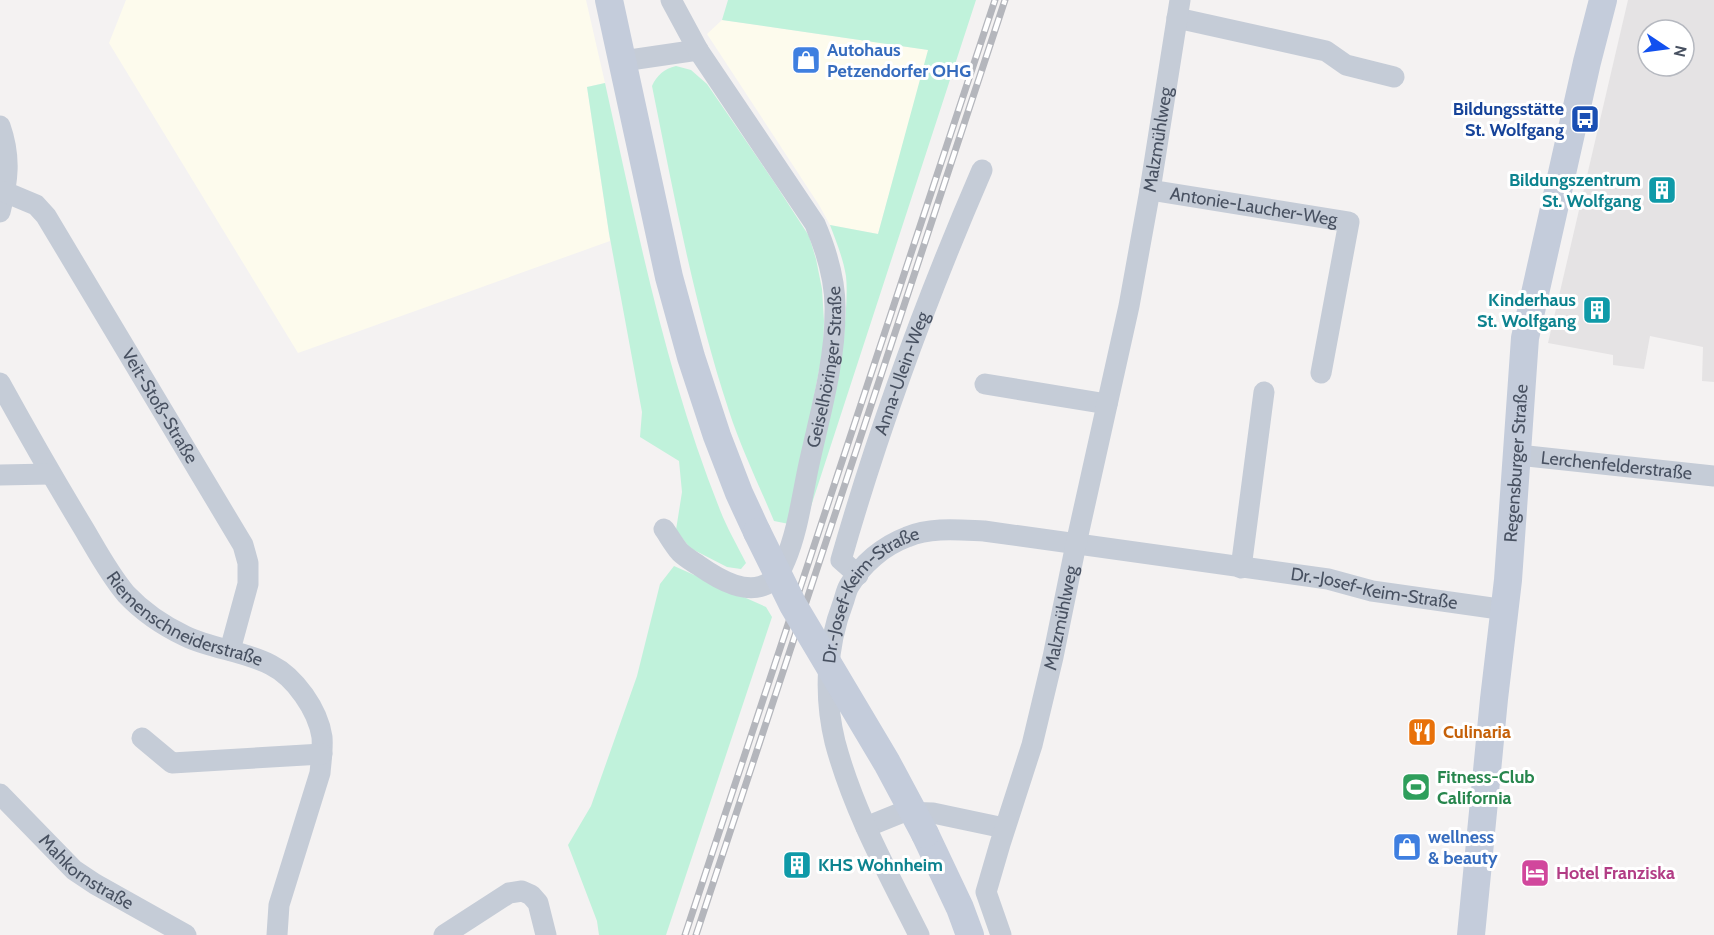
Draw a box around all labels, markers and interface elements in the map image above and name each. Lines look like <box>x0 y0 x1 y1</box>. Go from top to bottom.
north arrow <box>1636 18 1696 78</box>
place label: Autohaus Petzendorfer OHG <box>827 39 971 82</box>
shop icon: Autohaus Petzendorfer OHG <box>790 44 822 76</box>
text: N <box>1670 44 1691 59</box>
street label: Malzmühlweg <box>1139 85 1177 194</box>
place label: Bildungsstätte St. Wolfgang <box>1453 98 1564 141</box>
bus stop icon: Bildungsstätte St. Wolfgang <box>1569 103 1601 135</box>
place label: Bildungszentrum St. Wolfgang <box>1509 169 1641 212</box>
building icon: Bildungszentrum St. Wolfgang <box>1646 174 1678 206</box>
street label: Antonie-Laucher-Weg <box>1168 182 1340 231</box>
street label: Geiselhöringer Straße <box>802 285 846 450</box>
place label: Kinderhaus St. Wolfgang <box>1477 289 1576 332</box>
building icon: Kinderhaus St. Wolfgang <box>1581 294 1613 326</box>
street label: Anna-Ulein-Weg <box>870 308 935 438</box>
street label: Veit-Stoß-Straße <box>117 345 203 468</box>
street label: Regensburger Straße <box>1500 383 1533 543</box>
street label: Lerchenfelderstraße <box>1540 447 1693 485</box>
street label: Dr.-Josef-Keim-Straße <box>818 523 922 664</box>
street label: Malzmühlweg <box>1039 563 1083 672</box>
street label: Dr.-Josef-Keim-Straße <box>1289 563 1459 614</box>
street label: Riemenschneiderstraße <box>102 567 266 671</box>
restaurant icon: Culinaria <box>1406 716 1438 748</box>
place label: Culinaria <box>1443 721 1511 743</box>
place label: Fitness-Club California <box>1437 766 1535 809</box>
sports icon: Fitness-Club California <box>1400 771 1432 803</box>
place label: wellness & beauty <box>1428 826 1498 869</box>
street label: Mahkornstraße <box>34 829 137 914</box>
shop icon: wellness & beauty <box>1391 831 1423 863</box>
building icon: KHS Wohnheim <box>781 849 813 881</box>
place label: KHS Wohnheim <box>818 854 943 876</box>
hotel icon: Hotel Franziska <box>1519 857 1551 889</box>
place label: Hotel Franziska <box>1556 862 1675 884</box>

